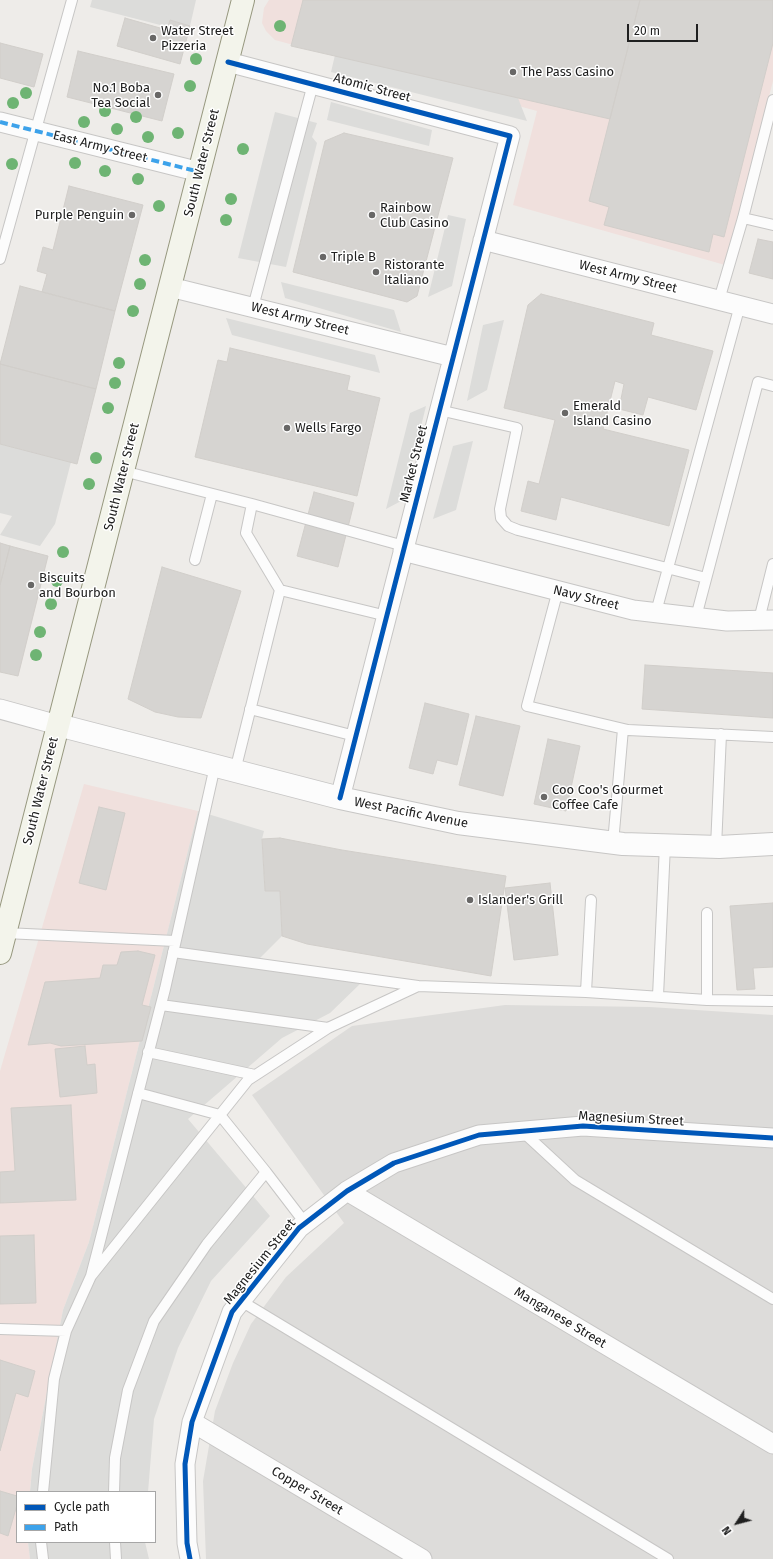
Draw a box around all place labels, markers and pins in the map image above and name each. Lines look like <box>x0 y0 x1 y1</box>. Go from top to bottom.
place label: Water Street Pizzeria <box>161 23 234 54</box>
marker: Water Street Pizzeria <box>148 33 158 43</box>
place label: The Pass Casino <box>521 64 614 80</box>
marker: The Pass Casino <box>508 67 518 77</box>
place label: No.1 Boba Tea Social <box>91 80 150 111</box>
marker: No.1 Boba Tea Social <box>153 90 163 100</box>
place label: Rainbow Club Casino <box>380 200 449 231</box>
place label: Purple Penguin <box>35 207 124 223</box>
marker: Purple Penguin <box>127 210 137 220</box>
marker: Rainbow Club Casino <box>367 210 377 220</box>
place label: Triple B <box>331 249 376 265</box>
marker: Triple B <box>318 252 328 262</box>
place label: Ristorante Italiano <box>384 257 445 288</box>
marker: Ristorante Italiano <box>371 267 381 277</box>
place label: Emerald Island Casino <box>573 398 652 429</box>
marker: Emerald Island Casino <box>560 408 570 418</box>
place label: Wells Fargo <box>295 420 361 436</box>
marker: Wells Fargo <box>282 423 292 433</box>
place label: Biscuits and Bourbon <box>39 570 116 601</box>
marker: Biscuits and Bourbon <box>26 580 36 590</box>
place label: Coo Coo's Gourmet Coffee Cafe <box>552 782 663 813</box>
marker: Coo Coo's Gourmet Coffee Cafe <box>539 792 549 802</box>
place label: Islander's Grill <box>478 892 563 908</box>
marker: Islander's Grill <box>465 895 475 905</box>

